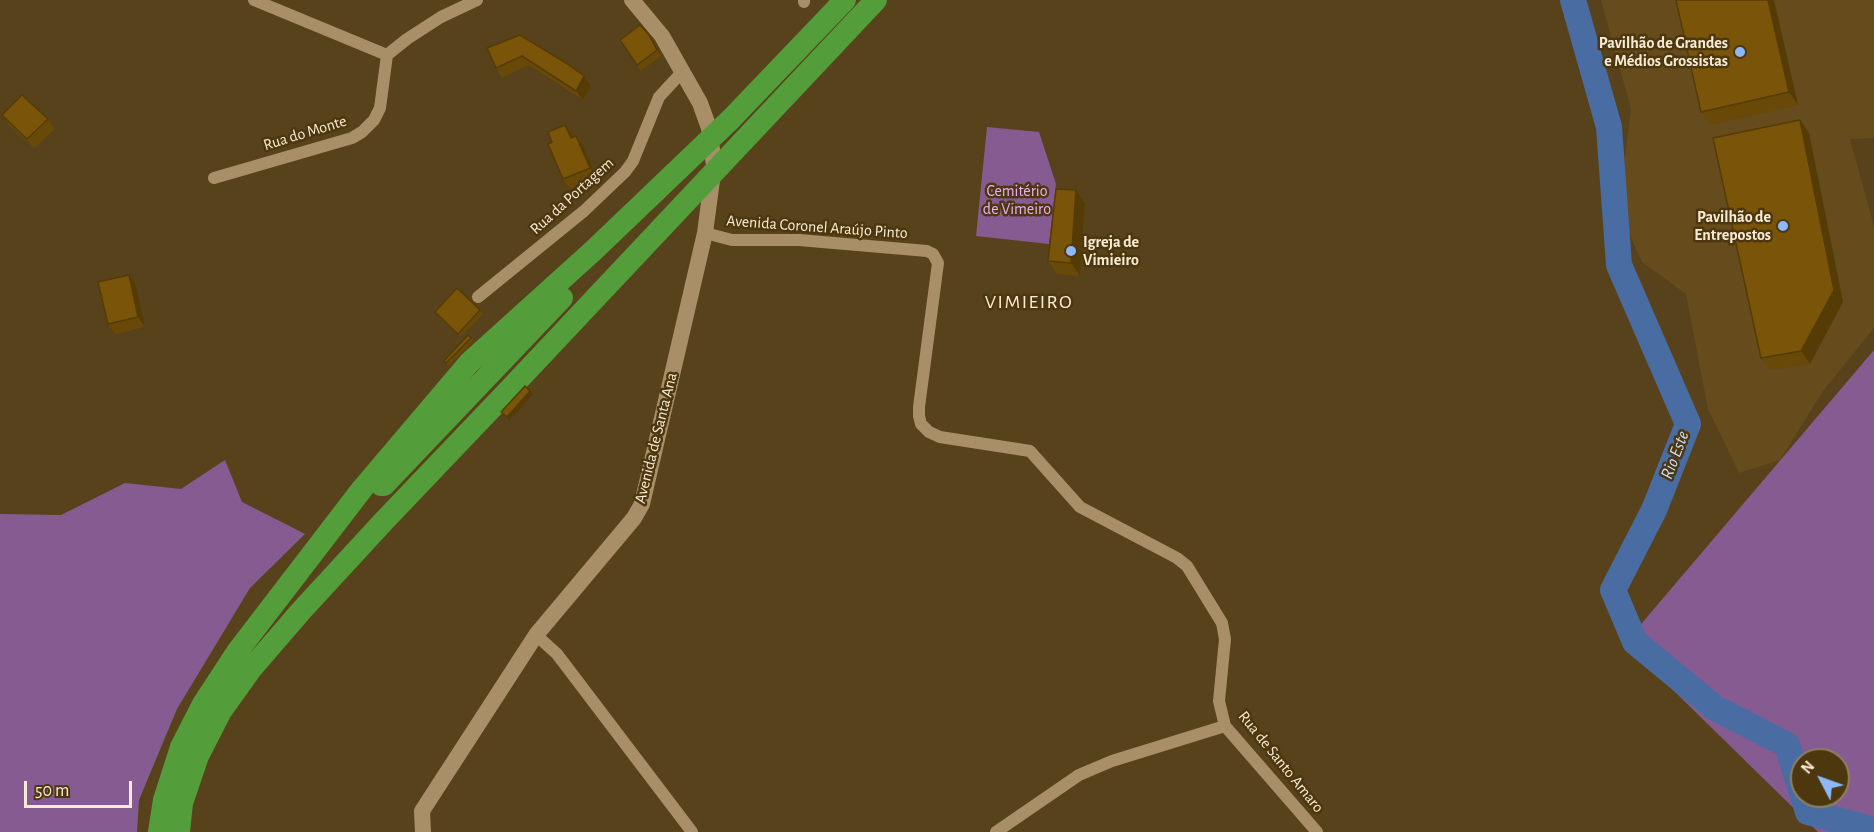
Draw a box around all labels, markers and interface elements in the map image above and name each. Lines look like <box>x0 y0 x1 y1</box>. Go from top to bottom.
place label: Pavilhão de Grandes e Médios Grossistas <box>1599 33 1728 71</box>
marker: Pavilhão de Grandes e Médios Grossistas <box>1733 45 1747 59</box>
street label: Rua do Monte <box>261 111 349 155</box>
street label: Rua da Portagem <box>526 153 618 239</box>
park label: Cemitério de Vimeiro <box>983 181 1051 219</box>
place label: Pavilhão de Entrepostos <box>1694 207 1771 245</box>
street label: Avenida Coronel Araújo Pinto <box>726 211 908 243</box>
marker: Pavilhão de Entrepostos <box>1776 219 1790 233</box>
place label: Igreja de Vimieiro <box>1083 232 1139 270</box>
marker: Igreja de Vimieiro <box>1064 244 1078 258</box>
district label: VIMIEIRO <box>985 290 1073 314</box>
street label: Avenida de Santa Ana <box>630 371 682 505</box>
water label: Rio Este <box>1656 428 1694 482</box>
street label: Rua de Santo Amaro <box>1234 707 1328 817</box>
north arrow <box>1790 748 1850 808</box>
text: N <box>1798 758 1818 777</box>
scale bar <box>27 769 135 807</box>
text: 50 m <box>35 782 69 800</box>

